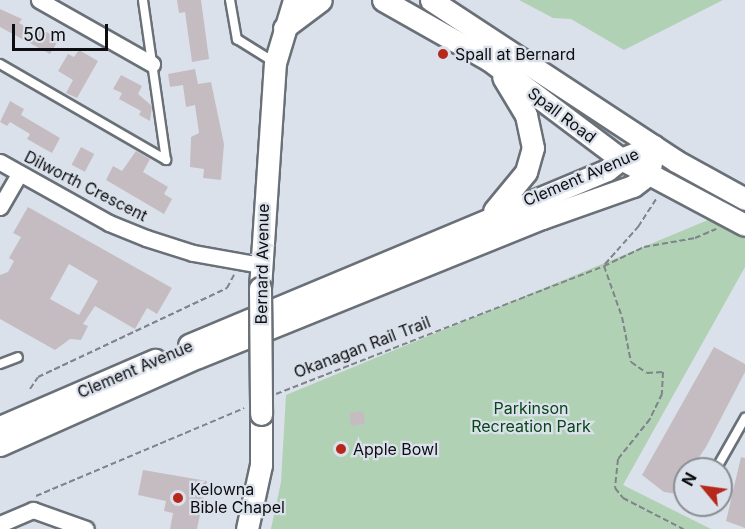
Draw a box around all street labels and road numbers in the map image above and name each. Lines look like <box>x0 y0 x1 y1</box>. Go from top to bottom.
street label: Spall Road <box>524 83 600 147</box>
street label: Clement Avenue <box>520 144 642 210</box>
street label: Dilworth Crescent <box>21 147 151 225</box>
street label: Bernard Avenue <box>251 203 273 325</box>
street label: Okanagan Rail Trail <box>291 312 433 382</box>
street label: Clement Avenue <box>74 336 196 402</box>

